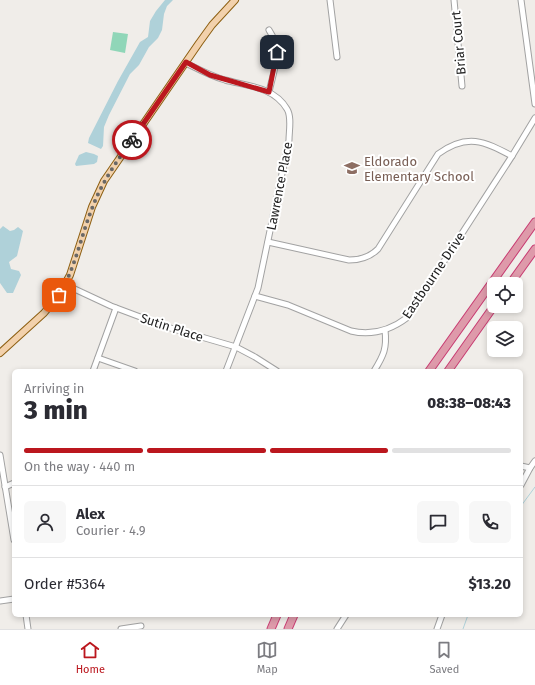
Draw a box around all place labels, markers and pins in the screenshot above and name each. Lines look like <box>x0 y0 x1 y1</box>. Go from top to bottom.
pin <box>260 35 294 69</box>
place label: Eldorado Elementary School <box>364 154 474 184</box>
school or university icon: Eldorado Elementary School <box>343 159 361 177</box>
pin <box>42 278 76 312</box>

